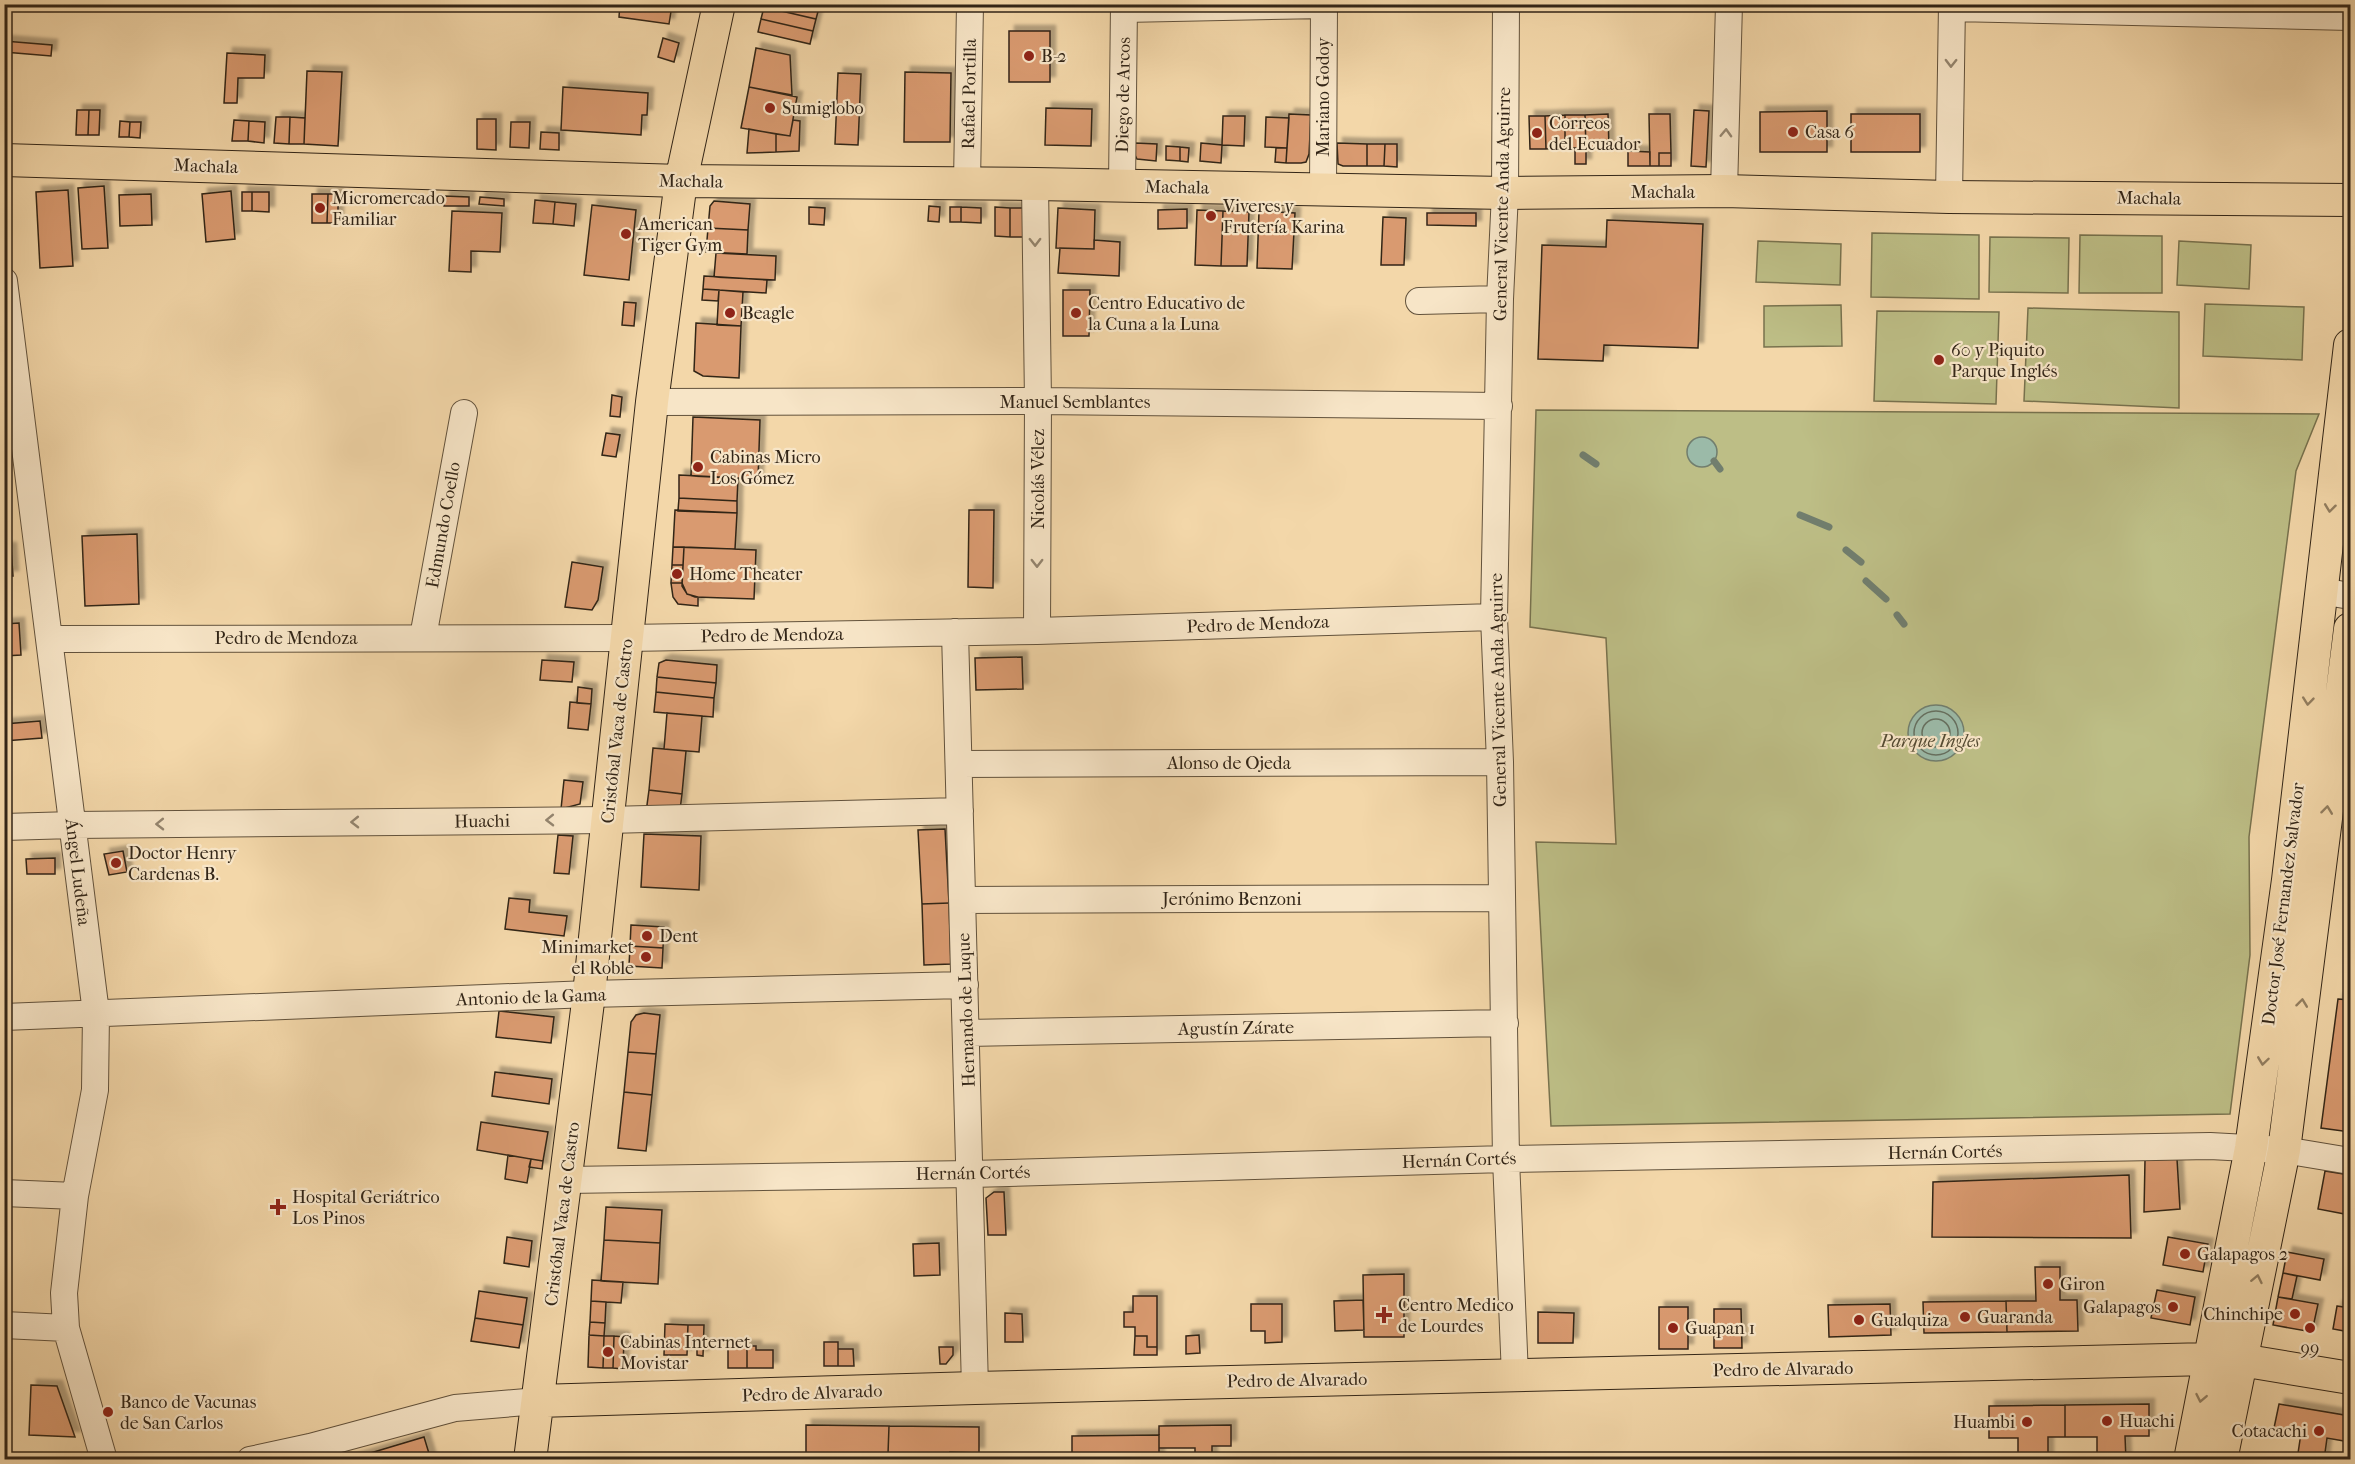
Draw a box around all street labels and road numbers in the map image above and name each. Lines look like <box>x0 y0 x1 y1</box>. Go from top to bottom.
street label: Mariano Godoy <box>1313 36 1334 157</box>
street label: Diego de Arcos <box>1112 37 1135 153</box>
street label: Rafael Portilla <box>958 38 981 150</box>
street label: General Vicente Anda Aguirre <box>1490 87 1515 321</box>
street label: Machala <box>173 155 239 178</box>
street label: Machala <box>659 170 724 193</box>
street label: Machala <box>1145 176 1210 199</box>
street label: Machala <box>1631 182 1696 203</box>
street label: Machala <box>2117 187 2182 210</box>
street label: Manuel Semblantes <box>1000 392 1151 413</box>
street label: Nicolás Vélez <box>1028 429 1049 529</box>
street label: Edmundo Coello <box>422 460 465 590</box>
street label: General Vicente Anda Aguirre <box>1486 573 1511 807</box>
street label: Pedro de Mendoza <box>1186 611 1330 637</box>
street label: Pedro de Mendoza <box>700 624 844 647</box>
street label: Pedro de Mendoza <box>215 628 358 649</box>
street label: Cristóbal Vaca de Castro <box>597 638 638 824</box>
street label: Alonso de Ojeda <box>1166 753 1292 774</box>
street label: Doctor José Fernandez Salvador <box>2258 781 2309 1027</box>
street label: Huachi <box>454 811 511 832</box>
street label: Ángel Ludeña <box>60 816 96 928</box>
street label: Jerónimo Benzoni <box>1160 889 1302 910</box>
street label: Hernando de Luque <box>953 932 980 1087</box>
street label: Antonio de la Gama <box>455 984 607 1011</box>
street label: Agustín Zárate <box>1177 1017 1294 1040</box>
street label: Cristóbal Vaca de Castro <box>541 1121 584 1307</box>
street label: Hernán Cortés <box>1888 1141 2003 1164</box>
street label: Hernán Cortés <box>1401 1148 1517 1173</box>
street label: Hernán Cortés <box>916 1162 1031 1185</box>
street label: Pedro de Alvarado <box>1712 1358 1854 1381</box>
street label: Pedro de Alvarado <box>1226 1369 1368 1392</box>
street label: Pedro de Alvarado <box>741 1381 883 1406</box>

